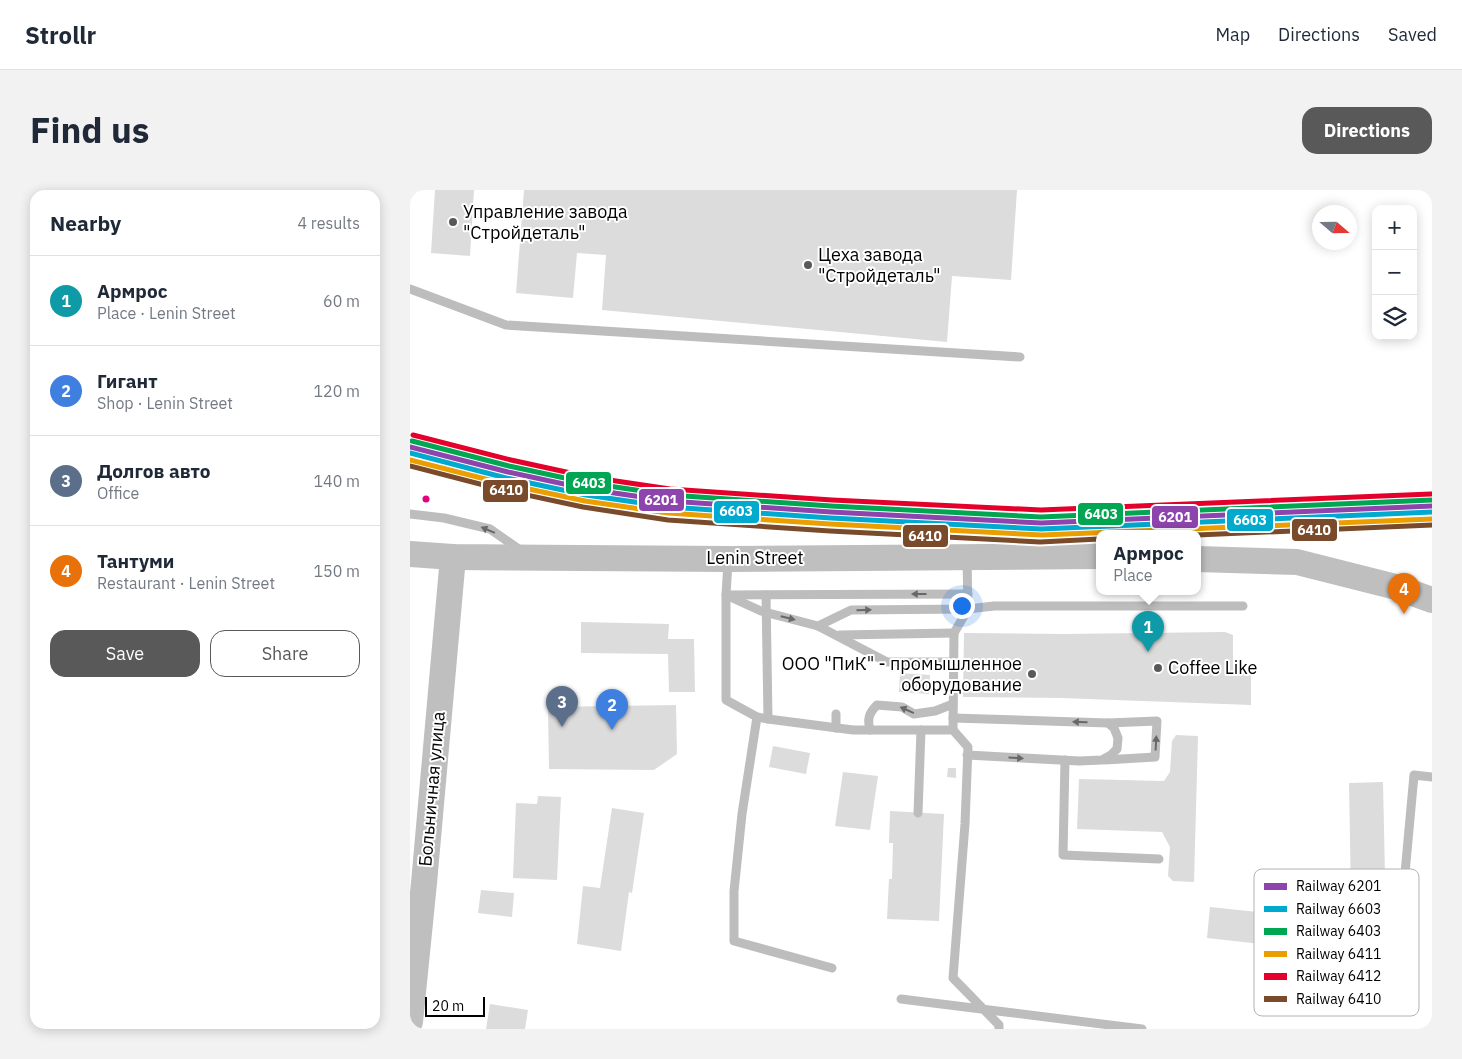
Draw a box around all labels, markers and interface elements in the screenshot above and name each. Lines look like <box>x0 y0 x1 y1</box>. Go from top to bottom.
text: Strollr <box>25 19 96 51</box>
text: Map <box>1215 23 1250 46</box>
text: Directions <box>1278 23 1360 46</box>
text: Saved <box>1388 23 1437 46</box>
text: Find us <box>30 107 149 153</box>
button: Directions <box>1302 107 1432 154</box>
place label: Управление завода "Стройдеталь" <box>463 200 628 244</box>
north arrow <box>1312 205 1357 250</box>
map controls <box>1372 205 1417 340</box>
button: + <box>1372 205 1417 250</box>
text: Nearby <box>50 209 121 237</box>
text: 4 results <box>297 213 360 233</box>
marker: Управление завода "Стройдеталь" <box>447 216 459 228</box>
place label: Цеха завода "Стройдеталь" <box>818 243 941 287</box>
button: − <box>1372 250 1417 295</box>
marker: Цеха завода "Стройдеталь" <box>802 259 814 271</box>
text: Армрос <box>97 279 167 303</box>
text: 1 <box>61 291 71 311</box>
text: 60 m <box>323 291 360 311</box>
button: layers <box>1372 295 1417 340</box>
text: Place · Lenin Street <box>97 303 236 323</box>
text: Гигант <box>97 369 158 393</box>
text: 2 <box>61 381 71 401</box>
text: 120 m <box>313 381 360 401</box>
text: Shop · Lenin Street <box>97 393 233 413</box>
text: Долгов авто <box>97 459 211 483</box>
text: 3 <box>61 471 71 491</box>
text: 140 m <box>313 471 360 491</box>
line badge: 6403 <box>565 471 612 495</box>
text: 6403 <box>572 474 606 492</box>
line badge: 6410 <box>482 479 529 503</box>
text: 6410 <box>489 481 523 499</box>
text: Office <box>97 483 139 503</box>
line badge: 6201 <box>638 488 685 512</box>
text: 6201 <box>644 491 678 509</box>
unlabelled marker <box>421 494 431 504</box>
line badge: 6603 <box>713 500 760 524</box>
text: 6603 <box>719 502 753 520</box>
line badge: 6403 <box>1077 502 1124 526</box>
text: 6403 <box>1084 505 1118 523</box>
line badge: 6201 <box>1151 505 1199 529</box>
text: 6201 <box>1158 508 1192 526</box>
line badge: 6603 <box>1226 508 1274 532</box>
text: 6603 <box>1233 511 1267 529</box>
line badge: 6410 <box>1291 518 1338 542</box>
text: 6410 <box>1297 521 1331 539</box>
line badge: 6410 <box>902 524 949 548</box>
one-way arrow <box>481 525 495 533</box>
text: 6410 <box>908 527 942 545</box>
popup <box>1096 530 1201 595</box>
text: Армрос <box>1113 541 1184 565</box>
street label: Lenin Street <box>706 546 804 569</box>
text: Тантуми <box>97 549 174 573</box>
text: 4 <box>61 561 71 581</box>
text: 150 m <box>313 561 360 581</box>
text: Place <box>1113 565 1153 585</box>
text: Restaurant · Lenin Street <box>97 573 275 593</box>
pin: 4 <box>1388 573 1420 614</box>
one-way arrow <box>911 590 927 598</box>
your location <box>949 593 975 619</box>
one-way arrow <box>856 606 872 614</box>
pin: 1 <box>1132 611 1164 652</box>
one-way arrow <box>780 614 795 622</box>
button: Save <box>50 630 200 677</box>
button: Share <box>210 630 360 677</box>
place label: ООО "ПиК" - промышленное оборудование <box>782 652 1022 696</box>
place label: Coffee Like <box>1168 656 1257 679</box>
marker: Coffee Like <box>1152 662 1164 674</box>
marker: ООО "ПиК" - промышленное оборудование <box>1026 668 1038 680</box>
pin: 3 <box>546 686 578 727</box>
pin: 2 <box>596 689 628 730</box>
one-way arrow <box>900 706 914 714</box>
street label: Больничная улица <box>413 710 450 868</box>
one-way arrow <box>1072 718 1088 726</box>
one-way arrow <box>1152 735 1160 751</box>
one-way arrow <box>1008 754 1024 762</box>
legend <box>1254 869 1419 1016</box>
text: Railway 6201 <box>1296 877 1381 895</box>
text: Railway 6603 <box>1296 900 1381 918</box>
text: Railway 6403 <box>1296 922 1381 940</box>
text: Railway 6411 <box>1296 945 1381 963</box>
text: Railway 6412 <box>1296 967 1381 985</box>
text: Railway 6410 <box>1296 990 1381 1008</box>
scale bar <box>425 994 485 1017</box>
text: 20 m <box>432 997 464 1015</box>

